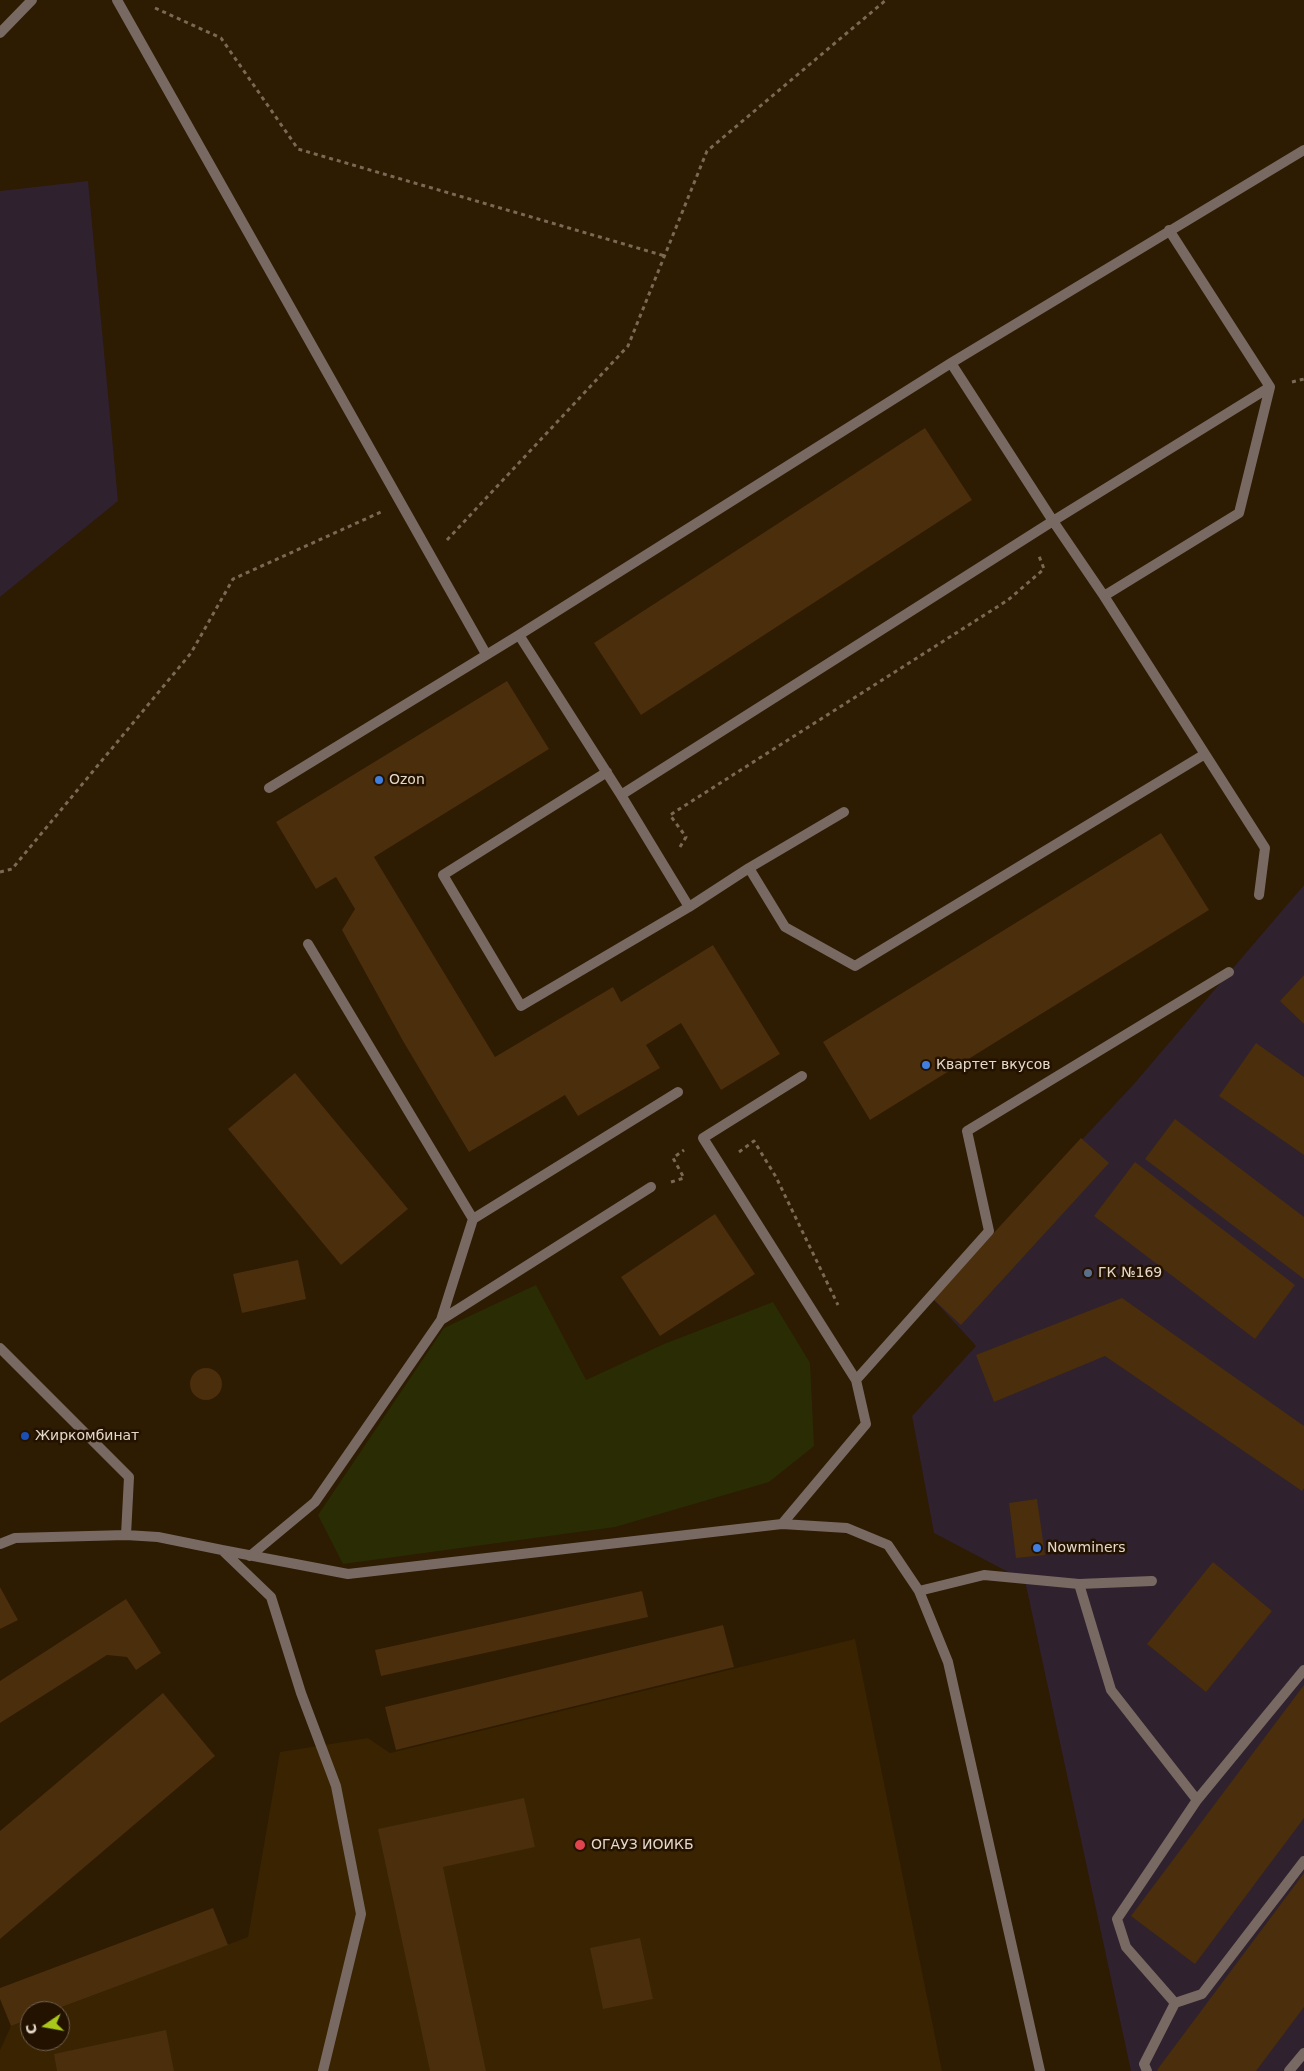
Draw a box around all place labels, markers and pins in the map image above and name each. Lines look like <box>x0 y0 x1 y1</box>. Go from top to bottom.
place label: Ozon <box>389 772 425 788</box>
marker: Ozon <box>373 774 385 786</box>
place label: Квартет вкусов <box>936 1057 1051 1073</box>
marker: Квартет вкусов <box>920 1059 932 1071</box>
place label: ГК №169 <box>1098 1265 1162 1281</box>
marker: ГК №169 <box>1082 1267 1094 1279</box>
place label: Жиркомбинат <box>35 1428 139 1444</box>
marker: Жиркомбинат <box>19 1430 31 1442</box>
place label: Nowminers <box>1047 1540 1126 1556</box>
marker: Nowminers <box>1031 1542 1043 1554</box>
place label: ОГАУЗ ИОИКБ <box>591 1837 694 1853</box>
marker: ОГАУЗ ИОИКБ <box>573 1838 587 1852</box>

